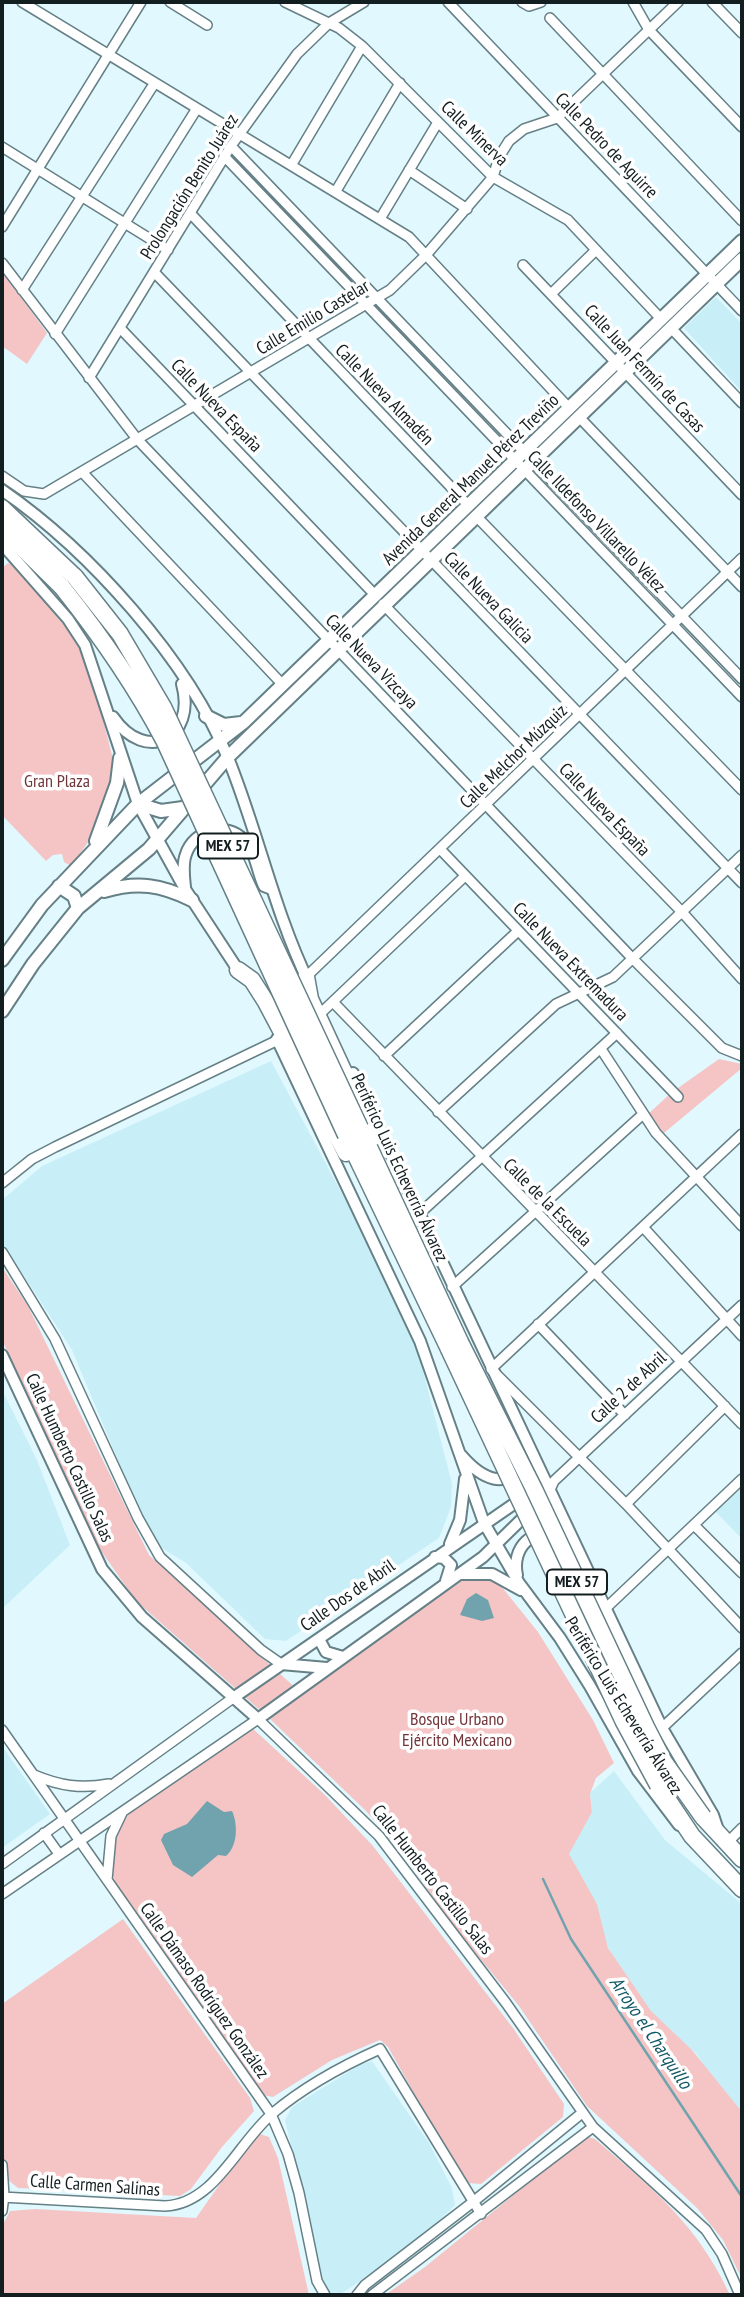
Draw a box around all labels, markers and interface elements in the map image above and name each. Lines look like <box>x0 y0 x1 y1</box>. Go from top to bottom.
street label: Calle Pedro de Aguirre <box>550 89 662 203</box>
street label: Calle Minerva <box>436 97 512 171</box>
street label: Prolongación Benito Juárez <box>137 110 243 264</box>
street label: Calle Emilio Castelar <box>253 276 373 360</box>
street label: Calle Juan Fermín de Casas <box>579 301 709 437</box>
street label: Calle Nueva Almadén <box>330 340 438 450</box>
street label: Calle Nueva España <box>166 355 266 457</box>
street label: Avenida General Manuel Pérez Treviño <box>378 390 564 570</box>
street label: Calle Ildefonso Villarello Vélez <box>522 446 670 598</box>
street label: Calle Nueva Galicia <box>439 548 537 648</box>
street label: Calle Nueva Vizcaya <box>320 610 422 714</box>
street label: Calle Melchor Múzquiz <box>456 700 572 814</box>
street label: Calle Nueva España <box>554 759 654 861</box>
park label: Gran Plaza <box>24 771 90 793</box>
road number: MEX 57 <box>198 834 258 859</box>
street label: Calle Nueva Extremadura <box>508 898 632 1026</box>
street label: Periférico Luis Echeverría Álvarez <box>346 1070 452 1266</box>
street label: Calle de la Escuela <box>498 1154 596 1252</box>
street label: Calle 2 de Abril <box>587 1348 671 1428</box>
street label: Calle Humberto Castillo Salas <box>20 1370 118 1546</box>
street label: Calle Dos de Abril <box>297 1555 399 1637</box>
road number: MEX 57 <box>547 1570 607 1594</box>
street label: Periférico Luis Echeverría Álvarez <box>559 1613 687 1799</box>
park label: Bosque Urbano Ejército Mexicano <box>402 1709 512 1752</box>
street label: Calle Humberto Castillo Salas <box>367 1801 497 1959</box>
street label: Calle Dámaso Rodríguez González <box>135 1899 273 2083</box>
water label: Arroyo el Charquillo <box>604 1972 696 2094</box>
street label: Calle Carmen Salinas <box>29 2171 161 2201</box>

